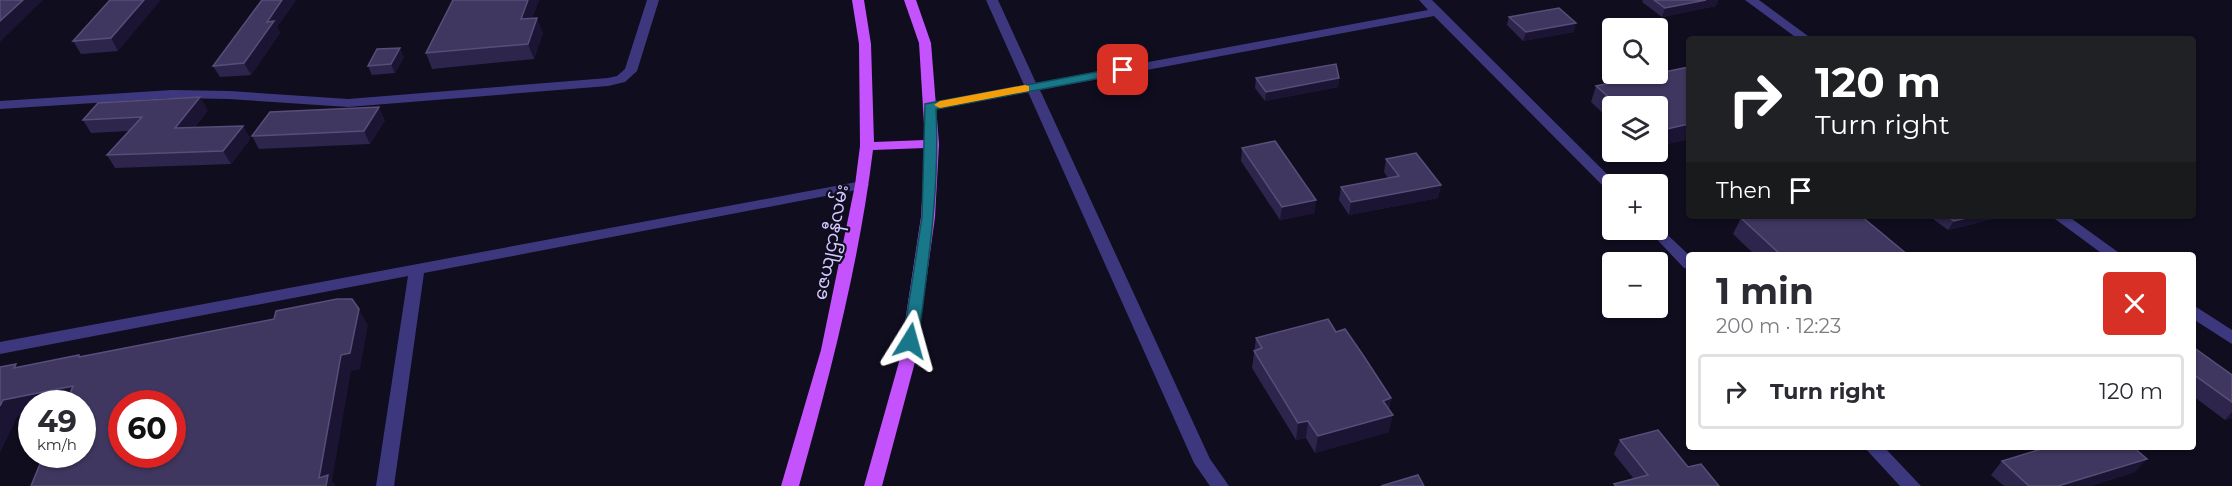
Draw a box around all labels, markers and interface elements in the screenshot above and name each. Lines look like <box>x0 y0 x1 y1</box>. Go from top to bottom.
map controls <box>1602 18 1668 318</box>
button: search <box>1602 18 1668 84</box>
pin <box>1097 44 1148 95</box>
icon: arrive <box>1106 53 1139 86</box>
text: 120 m <box>1815 56 1941 108</box>
icon: right <box>1716 60 1794 138</box>
button: layers <box>1602 96 1668 162</box>
text: Turn right <box>1815 108 1950 141</box>
button: + <box>1602 174 1668 240</box>
icon: arrive <box>1784 174 1817 207</box>
text: Then <box>1716 177 1772 204</box>
street label: ဇေယျဌာနီလမ်း <box>806 182 857 302</box>
button: − <box>1602 252 1668 318</box>
text: 1 min <box>1716 269 1814 313</box>
button: close <box>2103 272 2166 335</box>
position arrow <box>878 309 942 373</box>
text: 200 m · 12:23 <box>1716 314 1841 338</box>
icon: right <box>1719 375 1752 408</box>
text: Turn right <box>1770 378 1885 405</box>
text: 120 m <box>2099 378 2163 405</box>
speed limit sign: 60 <box>108 390 186 468</box>
text: 49 <box>37 403 77 440</box>
text: km/h <box>37 435 77 454</box>

